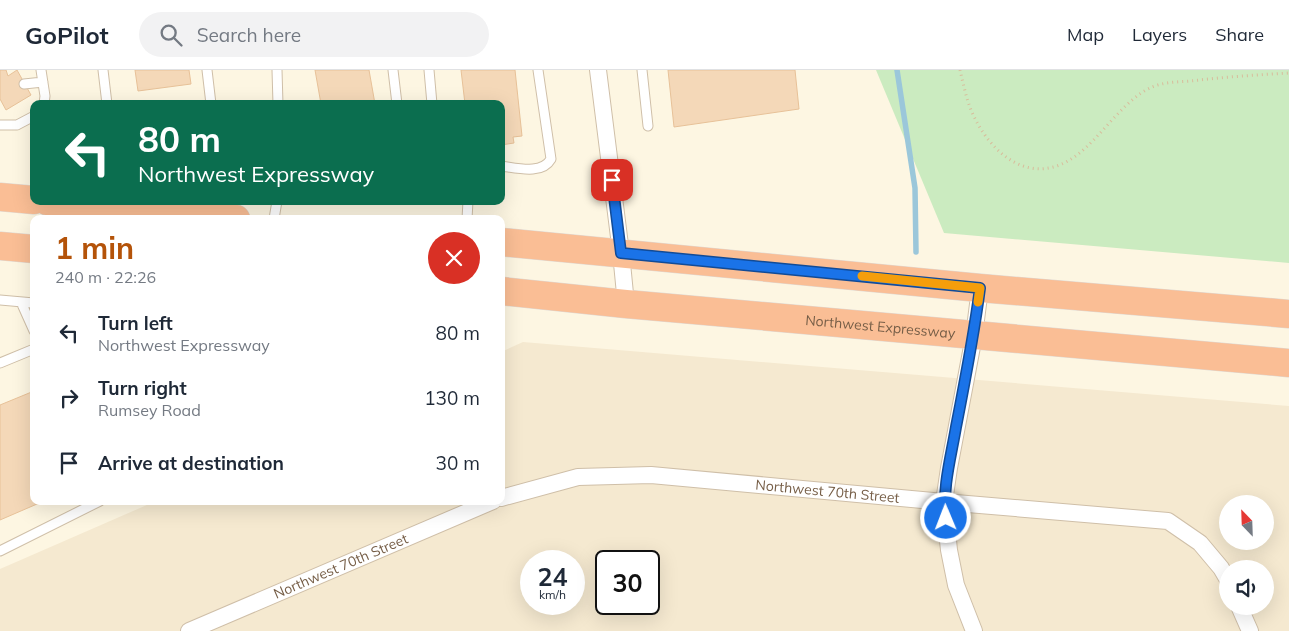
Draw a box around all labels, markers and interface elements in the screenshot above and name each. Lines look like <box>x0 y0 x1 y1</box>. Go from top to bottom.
search box <box>139 12 489 57</box>
text: GoPilot <box>25 20 109 50</box>
icon: search <box>157 21 185 49</box>
text: Search here <box>197 23 301 47</box>
text: Map <box>1067 23 1104 46</box>
text: Layers <box>1132 23 1187 46</box>
text: Share <box>1215 23 1264 46</box>
text: 80 m <box>138 117 221 161</box>
icon: left <box>55 120 120 185</box>
pin <box>591 159 633 201</box>
text: Northwest Expressway <box>138 160 374 188</box>
icon: arrive <box>598 166 626 194</box>
text: 1 min <box>55 229 134 267</box>
button: close <box>428 232 480 284</box>
text: 240 m · 22:26 <box>55 267 156 287</box>
text: Turn left <box>98 311 173 335</box>
street label: Northwest Expressway <box>805 311 957 342</box>
icon: left <box>55 319 83 347</box>
text: 80 m <box>436 321 480 345</box>
text: Northwest Expressway <box>98 335 270 355</box>
text: Turn right <box>98 376 187 400</box>
icon: right <box>55 384 83 412</box>
text: 130 m <box>424 386 480 410</box>
text: Rumsey Road <box>98 400 201 420</box>
icon: arrive <box>55 449 83 477</box>
text: Arrive at destination <box>98 451 284 475</box>
text: 30 m <box>436 451 480 475</box>
street label: Northwest 70th Street <box>755 476 900 507</box>
position arrow <box>919 491 971 543</box>
north arrow <box>1219 495 1274 550</box>
map controls <box>1219 495 1274 615</box>
street label: Northwest 70th Street <box>271 529 411 603</box>
speed limit sign: 30 <box>595 550 660 615</box>
button: sound <box>1219 560 1274 615</box>
text: 24 <box>537 561 568 592</box>
text: km/h <box>539 587 566 602</box>

